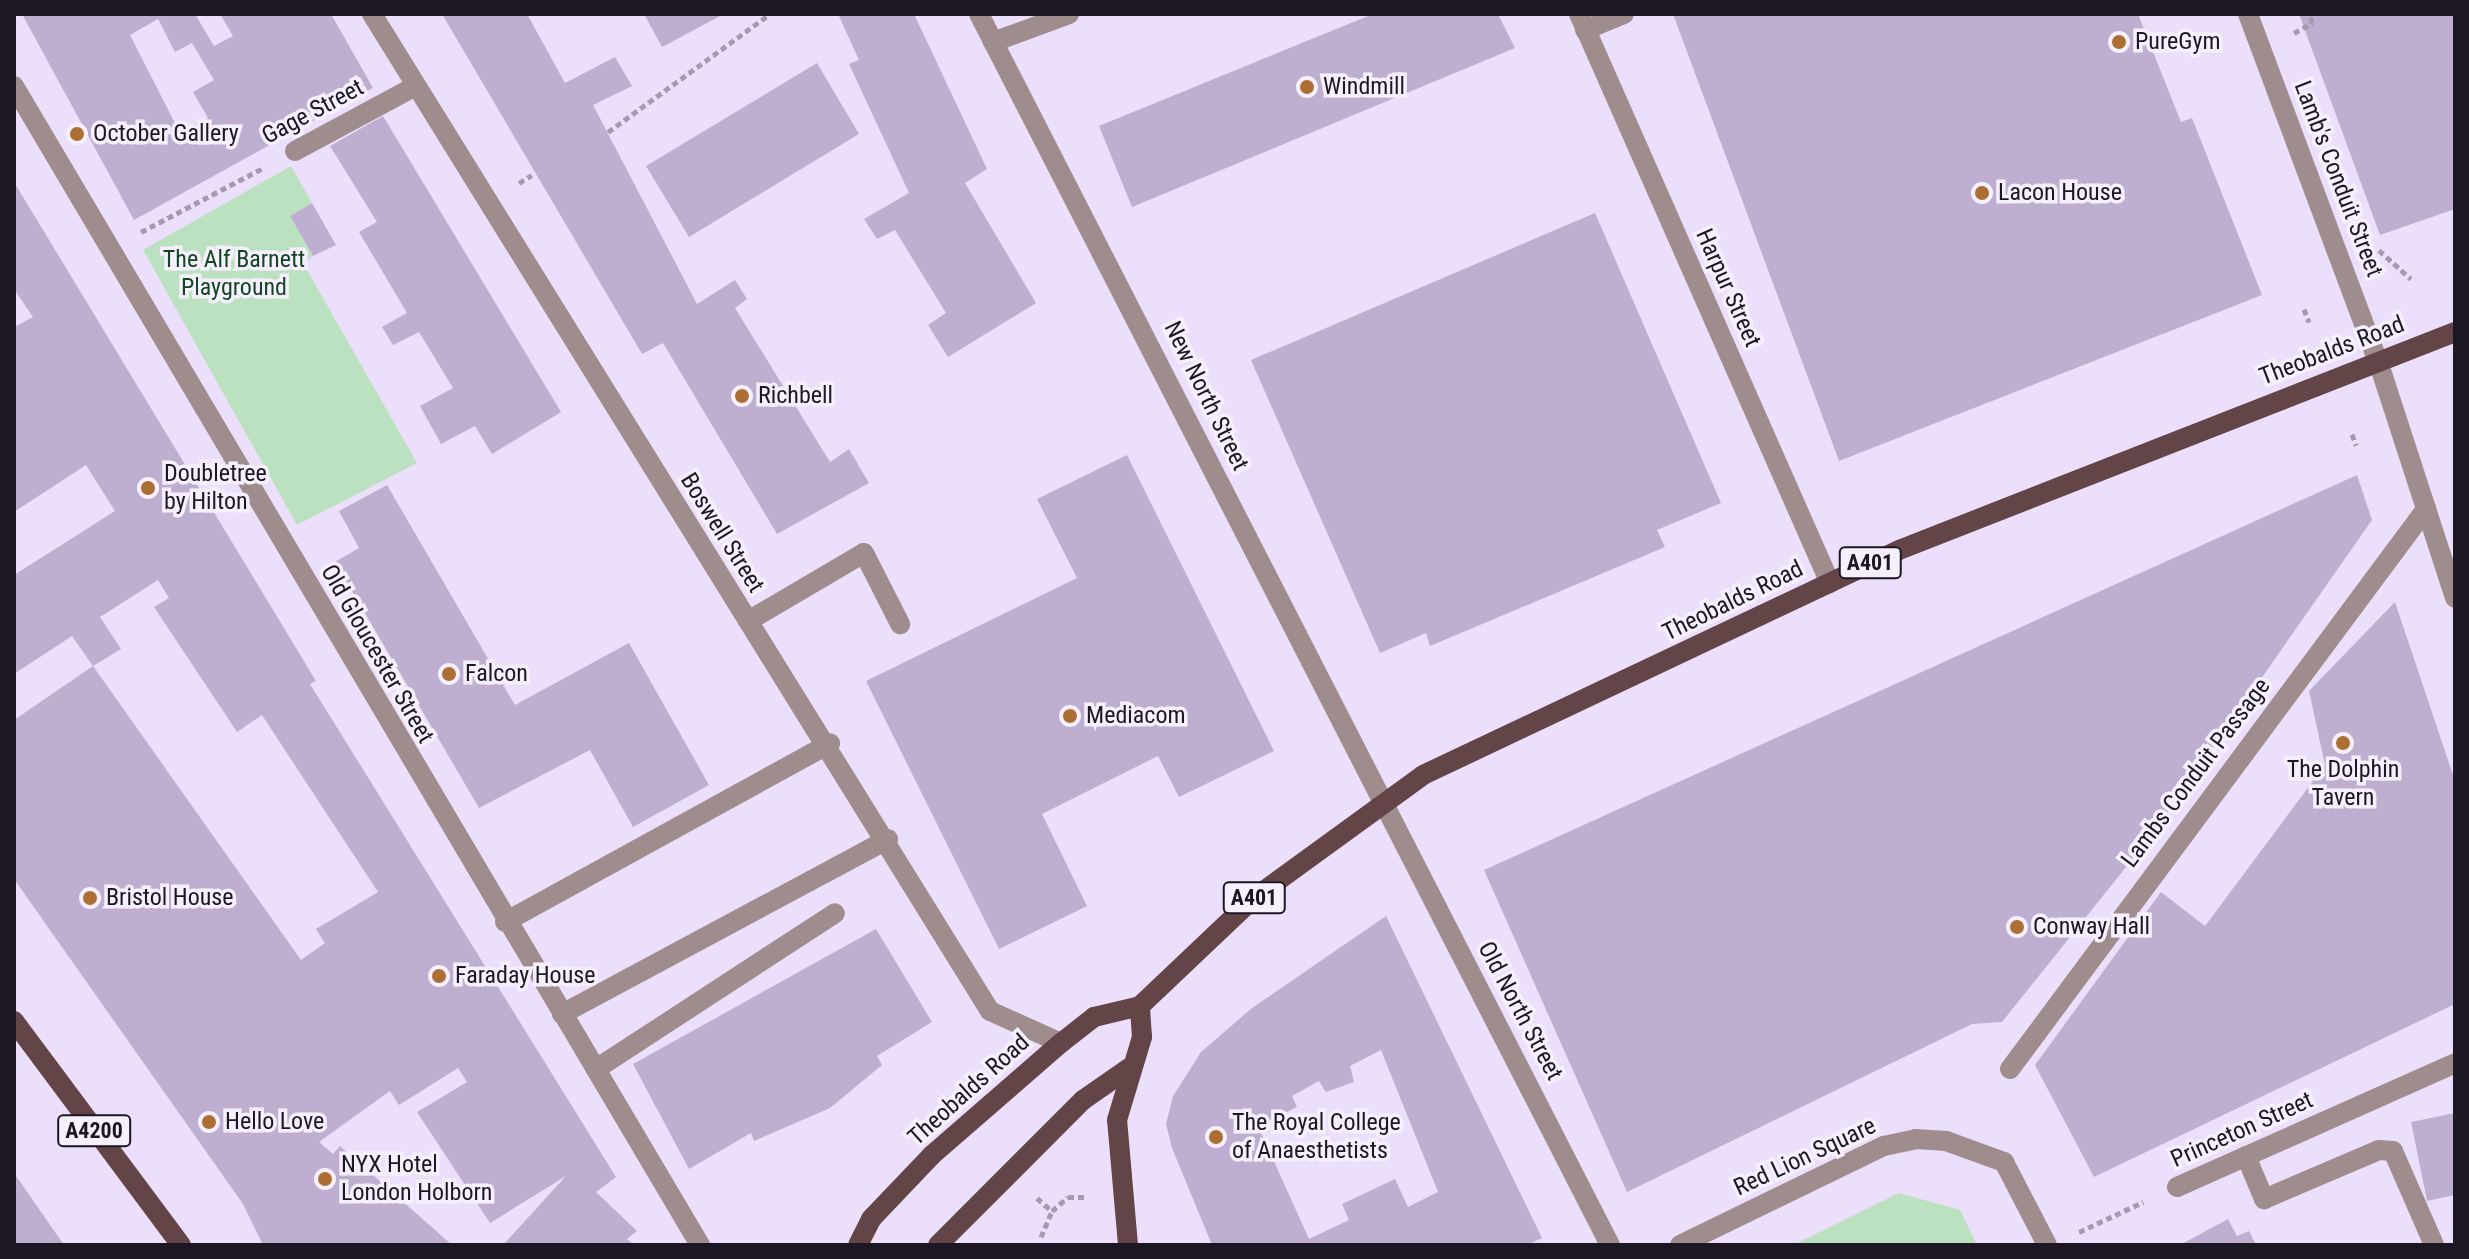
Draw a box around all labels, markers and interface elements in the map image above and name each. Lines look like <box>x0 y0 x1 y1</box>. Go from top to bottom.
place label: PureGym <box>2135 28 2220 56</box>
marker: PureGym <box>2110 33 2128 51</box>
street label: Gage Street <box>257 73 369 151</box>
place label: Windmill <box>1323 73 1405 101</box>
street label: Lamb's Conduit Street <box>2287 77 2389 281</box>
marker: Windmill <box>1298 78 1316 96</box>
place label: October Gallery <box>93 120 239 148</box>
marker: October Gallery <box>68 125 86 143</box>
place label: Lacon House <box>1998 179 2122 207</box>
marker: Lacon House <box>1973 184 1991 202</box>
street label: Harpur Street <box>1689 225 1767 351</box>
park label: The Alf Barnett Playground <box>163 246 305 302</box>
street label: Theobalds Road <box>2256 310 2408 392</box>
street label: New North Street <box>1157 317 1255 475</box>
place label: Richbell <box>758 382 833 410</box>
marker: Richbell <box>733 387 751 405</box>
place label: Doubletree by Hilton <box>164 460 267 516</box>
street label: Boswell Street <box>674 468 770 598</box>
marker: Doubletree by Hilton <box>139 479 157 497</box>
road number: A401 <box>1838 545 1902 581</box>
street label: Theobalds Road <box>1658 555 1808 647</box>
street label: Old Gloucester Street <box>314 560 440 748</box>
place label: Falcon <box>465 660 528 688</box>
marker: Falcon <box>440 665 458 683</box>
street label: Lambs Conduit Passage <box>2115 673 2277 873</box>
place label: Mediacom <box>1086 702 1185 730</box>
marker: Mediacom <box>1061 707 1079 725</box>
marker: The Dolphin Tavern <box>2334 734 2352 752</box>
place label: The Dolphin Tavern <box>2287 756 2399 812</box>
road number: A401 <box>1222 880 1286 916</box>
place label: Bristol House <box>106 884 234 912</box>
marker: Bristol House <box>81 889 99 907</box>
place label: Conway Hall <box>2033 913 2150 941</box>
marker: Conway Hall <box>2008 918 2026 936</box>
street label: Old North Street <box>1471 937 1569 1085</box>
place label: Faraday House <box>455 962 595 990</box>
marker: Faraday House <box>430 967 448 985</box>
street label: Theobalds Road <box>903 1028 1035 1152</box>
street label: Princeton Street <box>2167 1086 2317 1174</box>
place label: Hello Love <box>225 1108 324 1136</box>
place label: The Royal College of Anaesthetists <box>1232 1109 1401 1165</box>
street label: Red Lion Square <box>1729 1112 1881 1202</box>
road number: A4200 <box>56 1113 132 1149</box>
marker: Hello Love <box>200 1113 218 1131</box>
marker: The Royal College of Anaesthetists <box>1207 1128 1225 1146</box>
place label: NYX Hotel London Holborn <box>341 1151 492 1207</box>
marker: NYX Hotel London Holborn <box>316 1170 334 1188</box>

